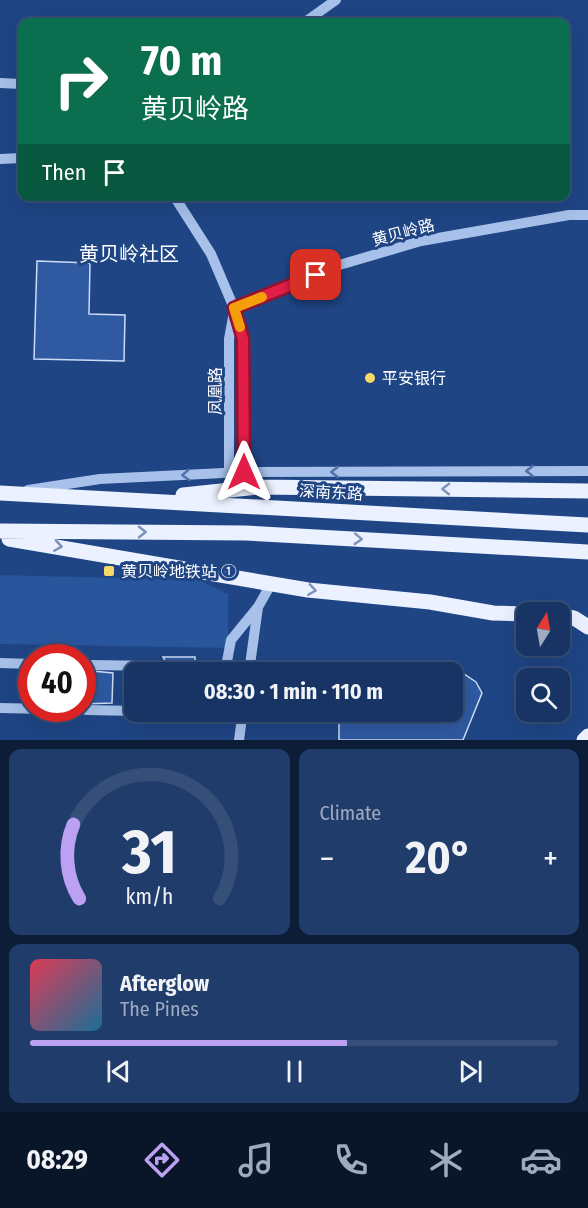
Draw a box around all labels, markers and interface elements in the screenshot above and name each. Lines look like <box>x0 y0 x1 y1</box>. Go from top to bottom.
text: 70 m <box>141 36 222 86</box>
icon: right <box>42 42 120 120</box>
text: 黄贝岭路 <box>141 93 249 125</box>
icon: arrive <box>98 156 131 189</box>
text: Then <box>42 159 86 186</box>
street label: 黄贝岭路 <box>370 215 437 250</box>
district label: 黄贝岭社区 <box>79 242 179 266</box>
pin <box>290 249 341 300</box>
icon: arrive <box>299 258 332 291</box>
street label: 凤凰路 <box>206 367 225 415</box>
place label: 平安银行 <box>382 369 446 388</box>
marker: 平安银行 <box>363 371 377 385</box>
position arrow <box>212 440 276 504</box>
one-way arrow <box>525 465 534 477</box>
one-way arrow <box>330 466 339 478</box>
one-way arrow <box>181 469 190 482</box>
street label: 深南东路 <box>299 481 363 504</box>
one-way arrow <box>441 483 450 495</box>
one-way arrow <box>138 526 147 538</box>
one-way arrow <box>354 533 363 546</box>
one-way arrow <box>53 540 62 552</box>
place label: 黄贝岭地铁站 ① <box>121 562 237 581</box>
marker: 黄贝岭地铁站 ① <box>102 564 116 578</box>
one-way arrow <box>307 583 317 596</box>
north arrow <box>516 602 570 656</box>
map controls <box>516 602 570 722</box>
speed limit sign: 40 <box>18 644 96 722</box>
button: search <box>516 668 570 722</box>
text: 08:30 · 1 min · 110 m <box>204 678 383 705</box>
text: Climate <box>320 801 381 825</box>
text: 31 <box>121 815 177 890</box>
text: 20° <box>405 831 472 885</box>
text: − <box>320 839 334 879</box>
text: + <box>543 839 558 879</box>
text: km/h <box>125 884 173 910</box>
text: Afterglow <box>120 970 209 997</box>
text: The Pines <box>120 997 199 1021</box>
icon: previous <box>102 1055 135 1088</box>
icon: pause <box>278 1055 311 1088</box>
icon: next <box>454 1055 487 1088</box>
icon: directions <box>141 1139 183 1181</box>
icon: music <box>235 1139 277 1181</box>
icon: phone <box>330 1139 372 1181</box>
icon: climate <box>425 1139 467 1181</box>
icon: car <box>520 1139 562 1181</box>
text: 08:29 <box>26 1144 88 1176</box>

